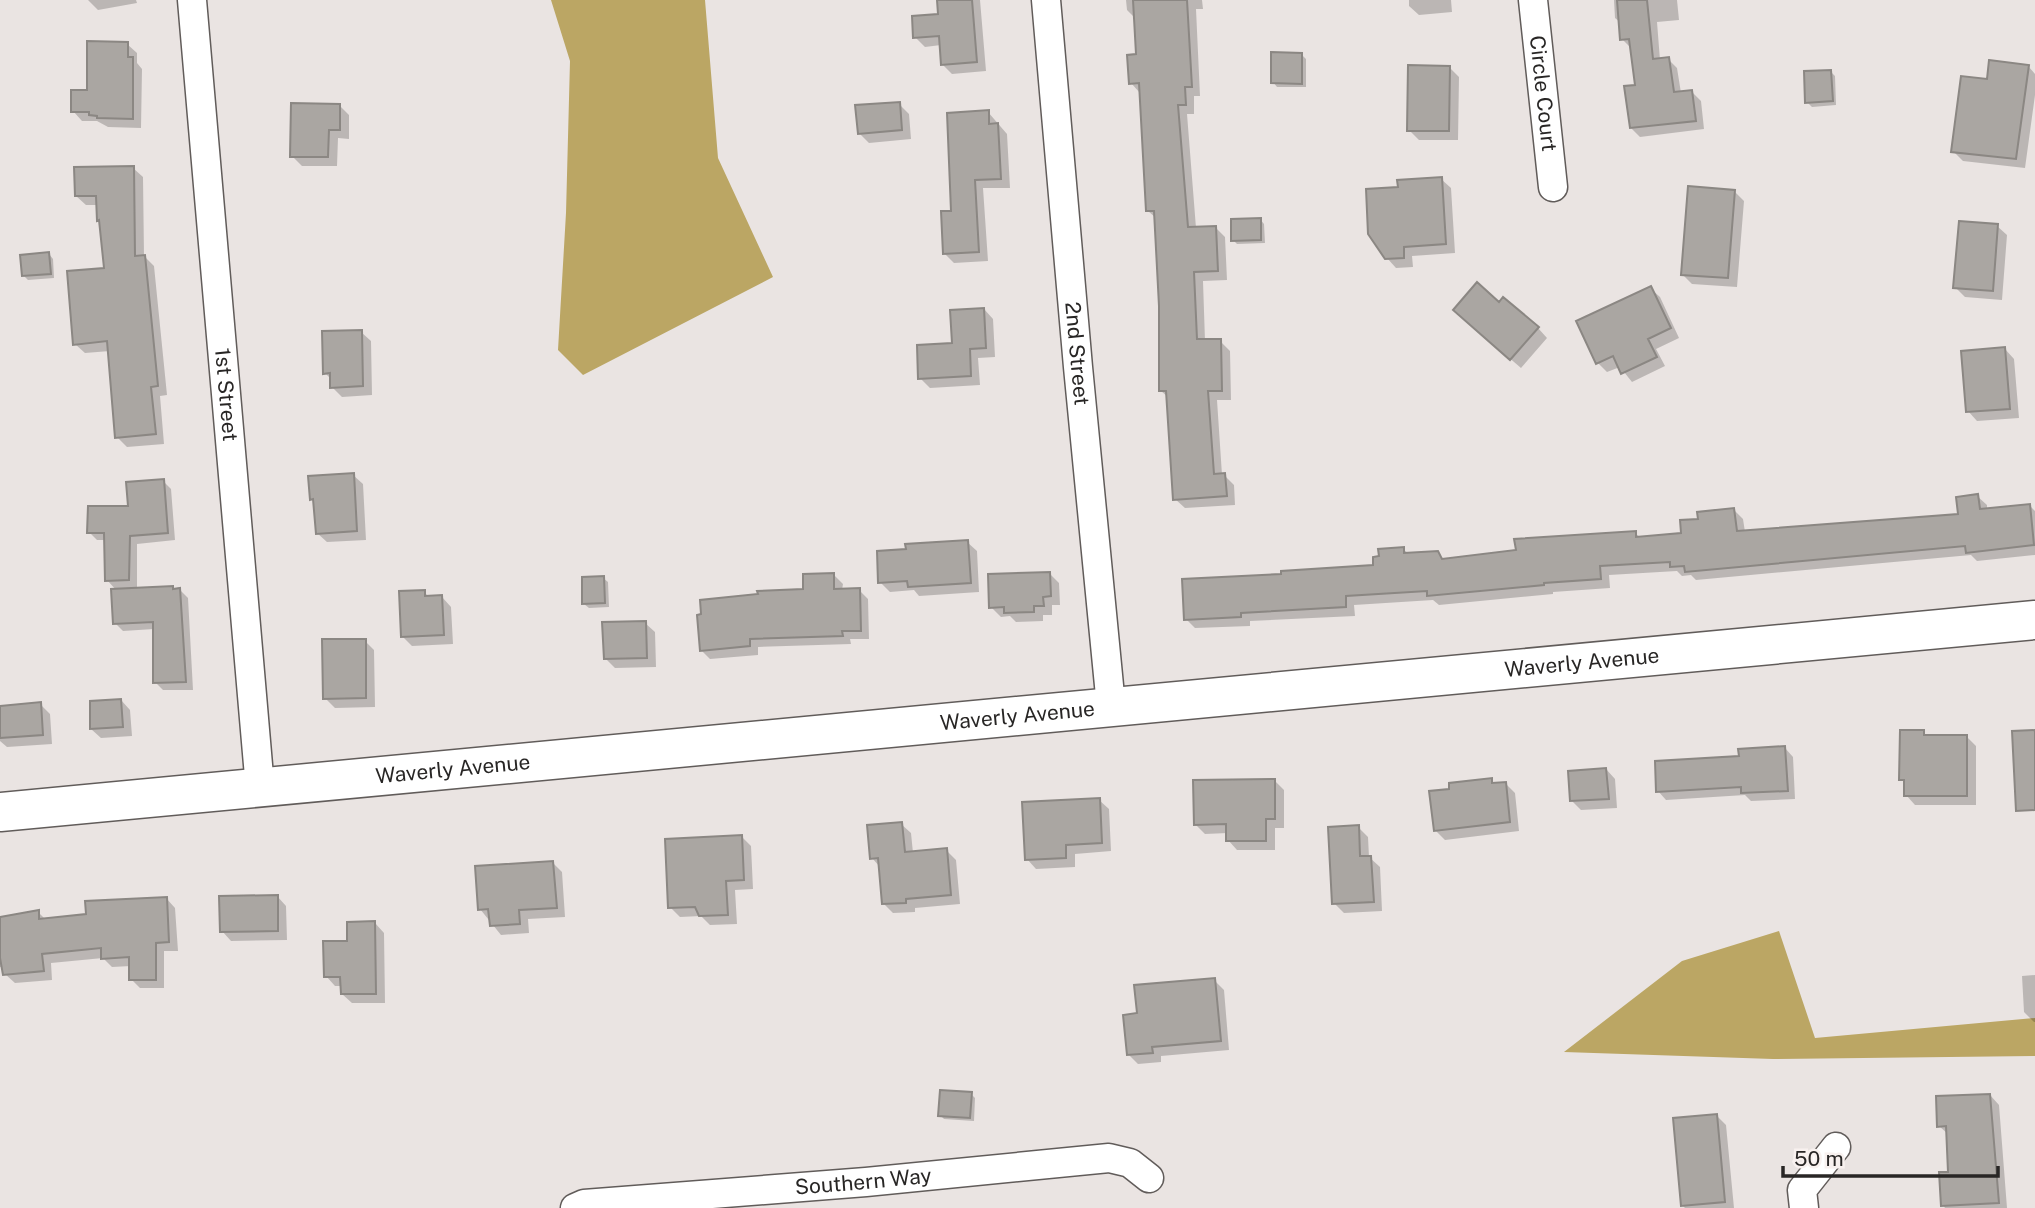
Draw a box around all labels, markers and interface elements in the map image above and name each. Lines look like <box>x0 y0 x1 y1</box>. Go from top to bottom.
street label: Circle Court <box>1525 34 1562 153</box>
street label: 2nd Street <box>1060 301 1095 406</box>
street label: 1st Street <box>210 347 243 442</box>
street label: Waverly Avenue <box>1503 643 1660 682</box>
street label: Waverly Avenue <box>939 696 1096 735</box>
street label: Waverly Avenue <box>374 749 531 789</box>
scale bar <box>1783 1134 1998 1178</box>
text: 50 m <box>1794 1146 1844 1171</box>
street label: Southern Way <box>794 1163 933 1199</box>

